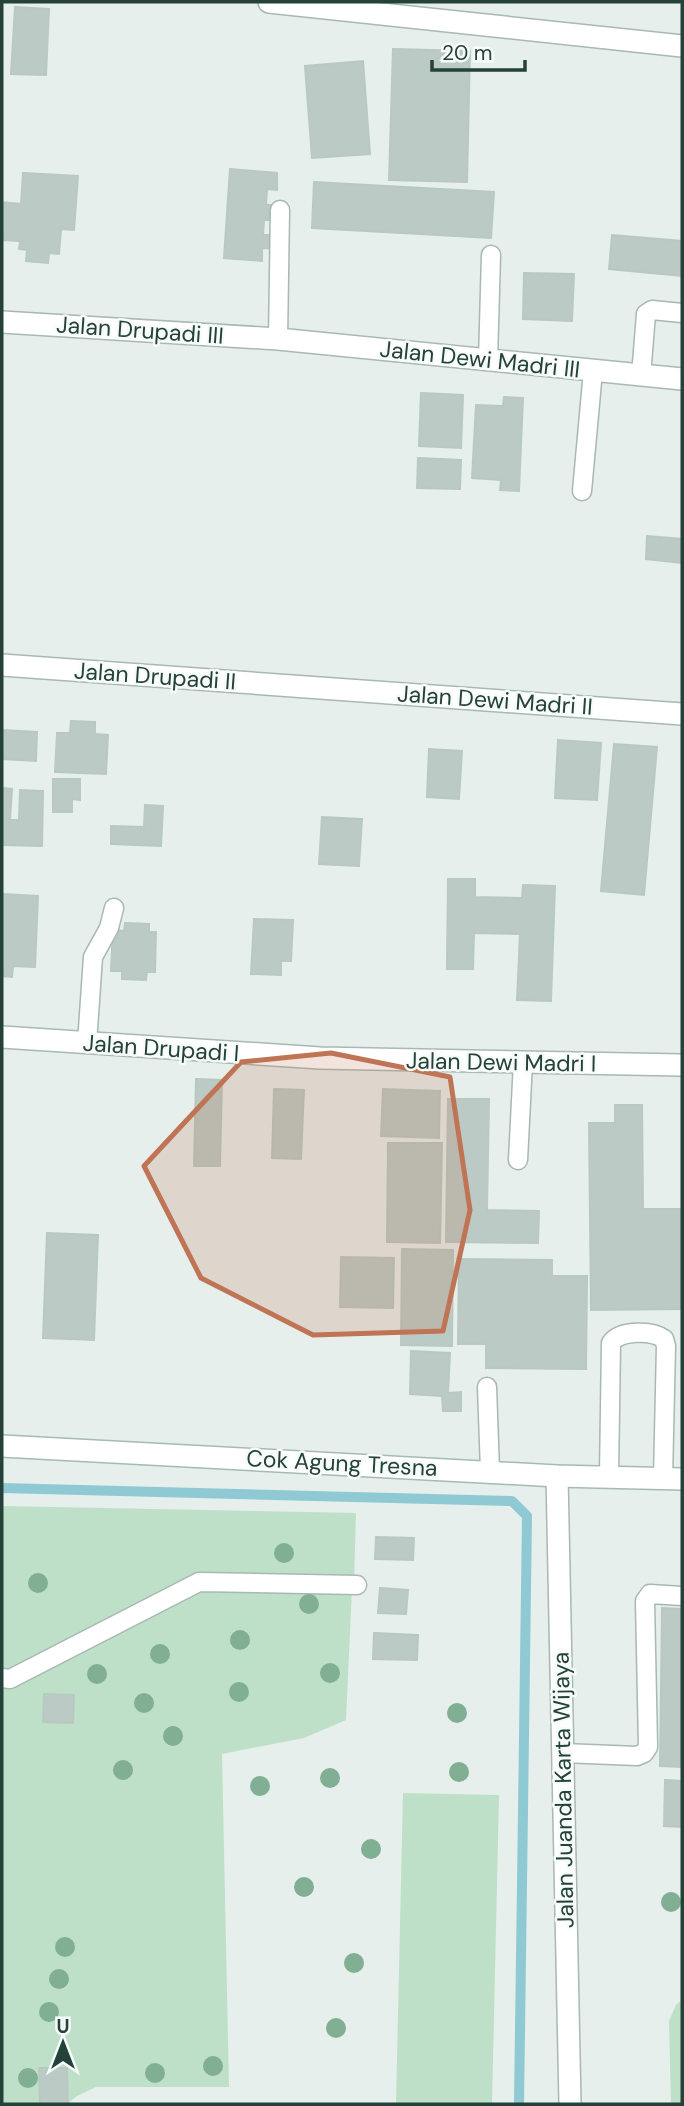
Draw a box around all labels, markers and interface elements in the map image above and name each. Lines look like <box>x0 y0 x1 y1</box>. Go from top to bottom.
scale bar <box>432 28 525 72</box>
text: 20 m <box>442 39 493 67</box>
street label: Jalan Drupadi III <box>55 309 225 351</box>
street label: Jalan Dewi Madri III <box>378 334 582 384</box>
street label: Jalan Drupadi II <box>73 655 237 697</box>
street label: Jalan Dewi Madri II <box>396 678 594 722</box>
street label: Jalan Drupadi I <box>82 1028 240 1068</box>
street label: Jalan Dewi Madri I <box>406 1045 596 1079</box>
street label: Cok Agung Tresna <box>246 1443 438 1483</box>
street label: Jalan Juanda Karta Wijaya <box>546 1652 580 1928</box>
north arrow <box>28 2008 98 2078</box>
text: U <box>56 2014 70 2039</box>

